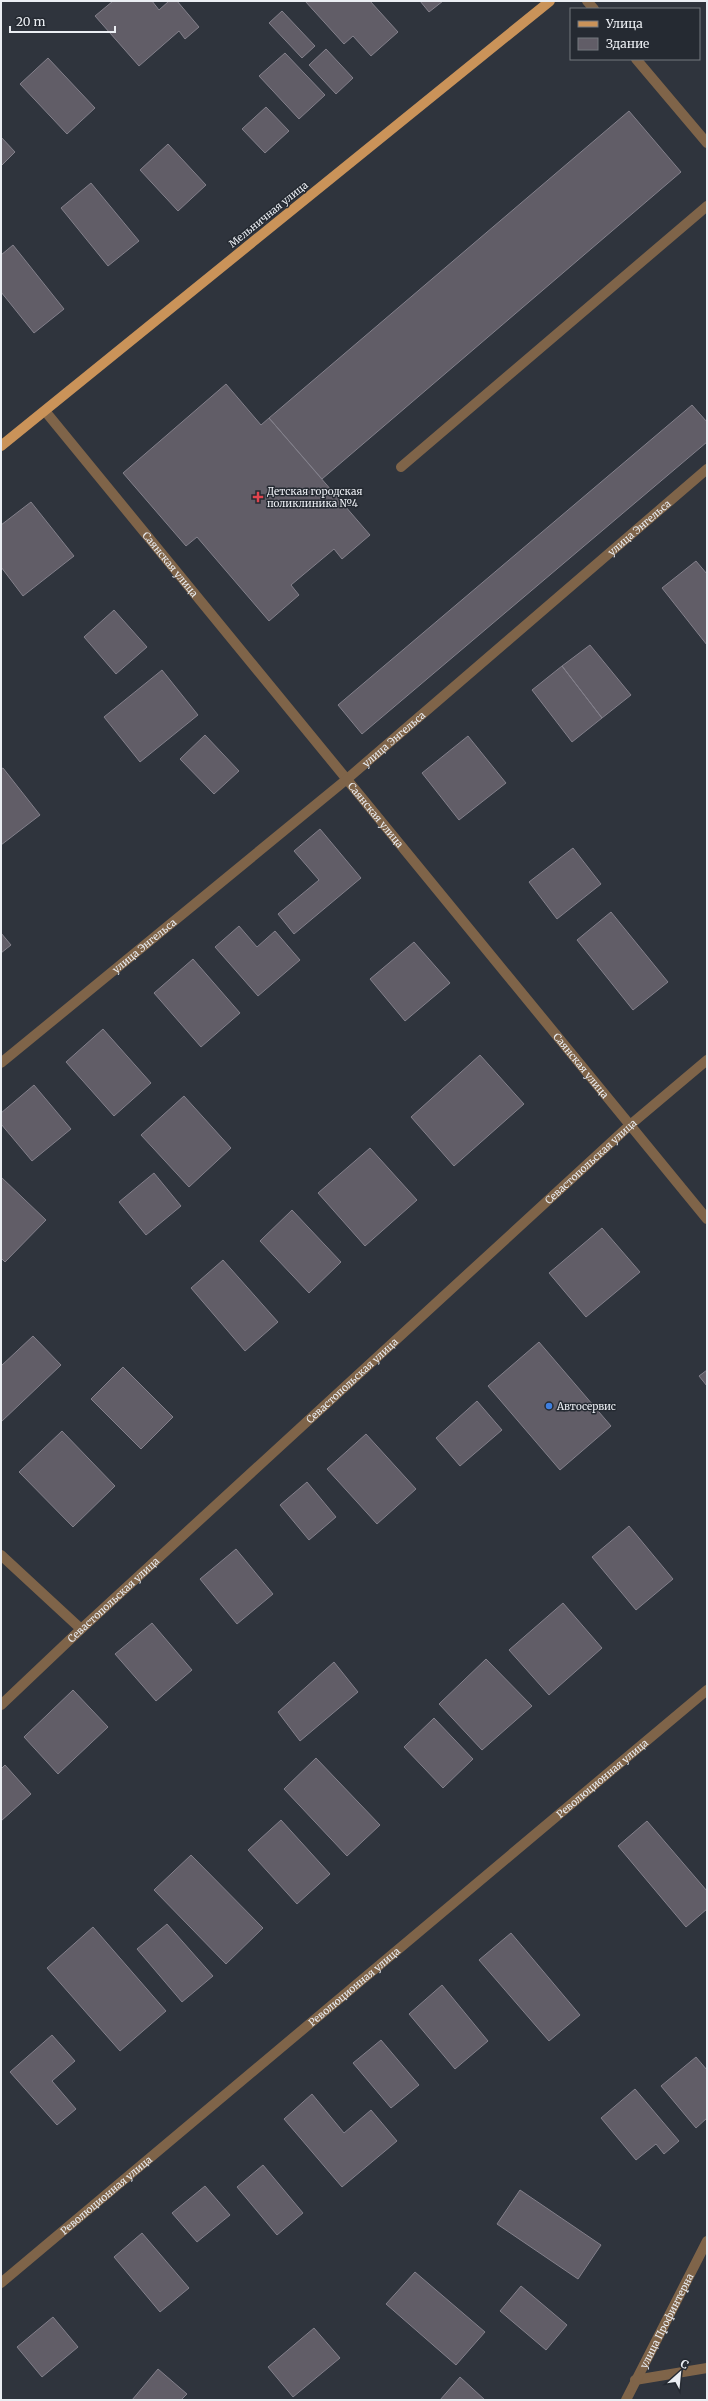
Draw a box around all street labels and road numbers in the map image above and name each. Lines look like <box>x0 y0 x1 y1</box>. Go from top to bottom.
street label: Мельничная улица <box>226 178 311 250</box>
street label: улица Энгельса <box>605 497 674 559</box>
street label: Саянская улица <box>139 529 201 600</box>
street label: улица Энгельса <box>360 708 428 770</box>
street label: Саянская улица <box>345 780 406 851</box>
street label: улица Энгельса <box>110 916 179 976</box>
street label: Саянская улица <box>550 1030 612 1102</box>
street label: Севастопольская улица <box>542 1116 640 1207</box>
street label: Севастопольская улица <box>304 1335 401 1426</box>
street label: Севастопольская улица <box>65 1554 163 1645</box>
street label: Революционная улица <box>554 1736 651 1821</box>
street label: Революционная улица <box>306 1944 403 2029</box>
street label: Революционная улица <box>58 2153 155 2237</box>
street label: улица Профинтерна <box>637 2271 697 2371</box>

